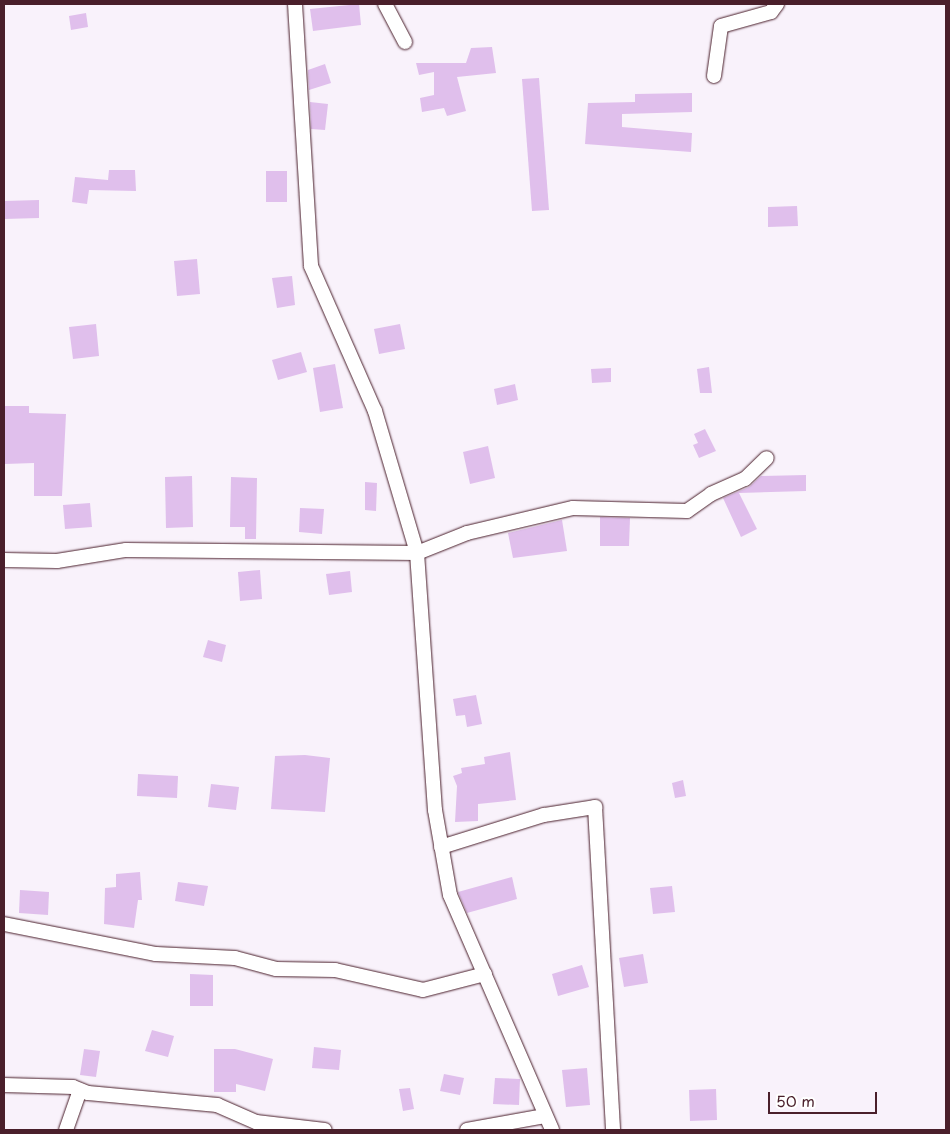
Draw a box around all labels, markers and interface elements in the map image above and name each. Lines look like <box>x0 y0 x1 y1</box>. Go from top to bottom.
scale bar <box>770 1082 879 1114</box>
text: 50 m <box>776 1089 815 1112</box>

